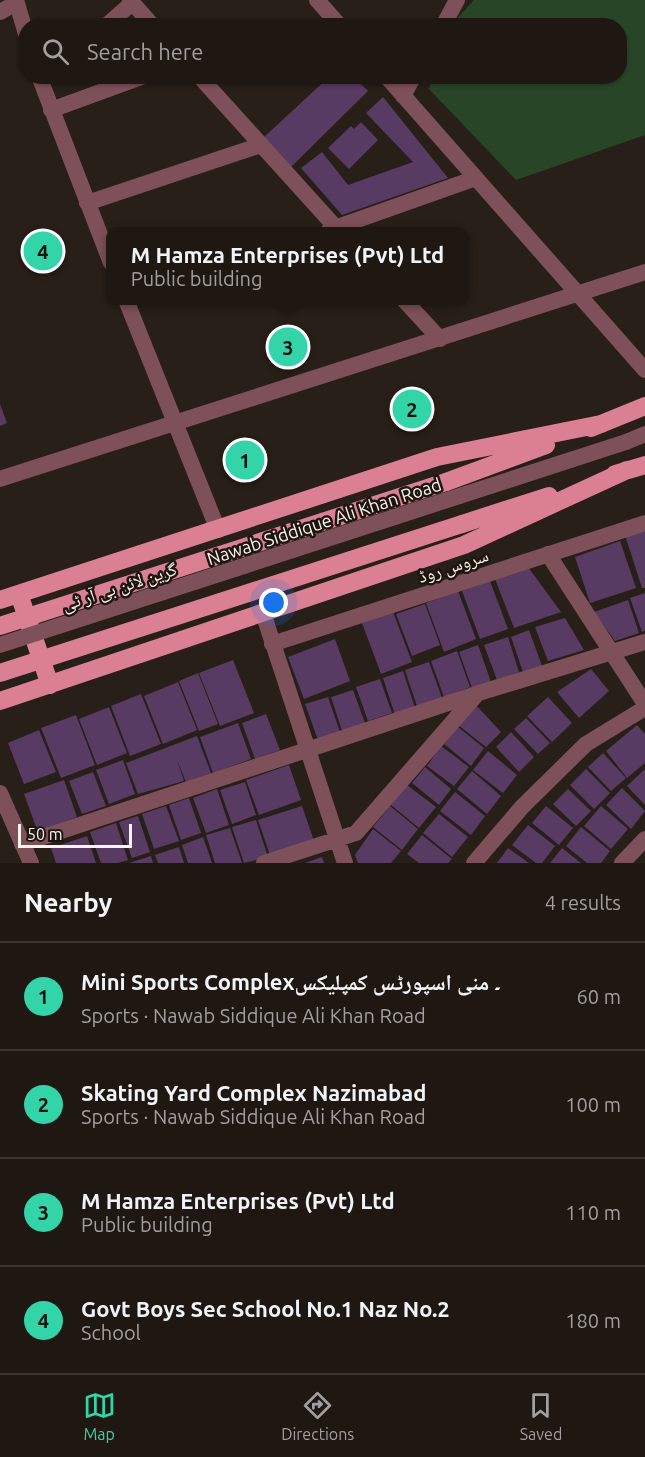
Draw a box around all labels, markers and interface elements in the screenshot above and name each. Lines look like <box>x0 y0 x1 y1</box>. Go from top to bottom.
search box <box>18 18 627 84</box>
icon: search <box>39 35 72 68</box>
text: Search here <box>87 39 203 64</box>
popup <box>106 227 469 305</box>
pin: 4 <box>24 228 63 274</box>
text: M Hamza Enterprises (Pvt) Ltd <box>131 242 444 267</box>
text: Public building <box>131 267 262 290</box>
pin: 3 <box>268 324 308 370</box>
pin: 2 <box>392 386 432 432</box>
pin: 1 <box>226 438 264 482</box>
street label: Nawab Siddique Ali Khan Road <box>204 474 444 568</box>
street label: سروس روڈ <box>415 544 491 588</box>
street label: گرین لائن بی آر ٹی <box>59 558 180 616</box>
your location <box>259 588 288 617</box>
scale bar <box>18 821 132 848</box>
text: 50 m <box>27 825 63 843</box>
text: Nearby <box>24 888 112 917</box>
text: 4 results <box>545 891 621 914</box>
text: Mini Sports Complex۔ منی اسپورٹس کمپلیکس <box>81 969 501 994</box>
text: 1 <box>38 985 49 1008</box>
text: 60 m <box>577 985 621 1008</box>
text: Sports · Nawab Siddique Ali Khan Road <box>81 1004 426 1027</box>
text: Skating Yard Complex Nazimabad <box>81 1080 426 1105</box>
text: 2 <box>38 1093 49 1116</box>
text: 100 m <box>565 1093 621 1116</box>
text: Sports · Nawab Siddique Ali Khan Road <box>81 1105 426 1128</box>
text: M Hamza Enterprises (Pvt) Ltd <box>81 1188 395 1213</box>
text: 3 <box>38 1201 49 1224</box>
text: 110 m <box>565 1201 621 1224</box>
text: Public building <box>81 1213 213 1236</box>
text: Govt Boys Sec School No.1 Naz No.2 <box>81 1296 450 1321</box>
text: 4 <box>38 1309 49 1332</box>
text: 180 m <box>565 1309 621 1332</box>
text: School <box>81 1321 141 1344</box>
tab: Map <box>83 1389 116 1443</box>
tab: Directions <box>281 1389 354 1443</box>
tab: Saved <box>520 1389 562 1443</box>

